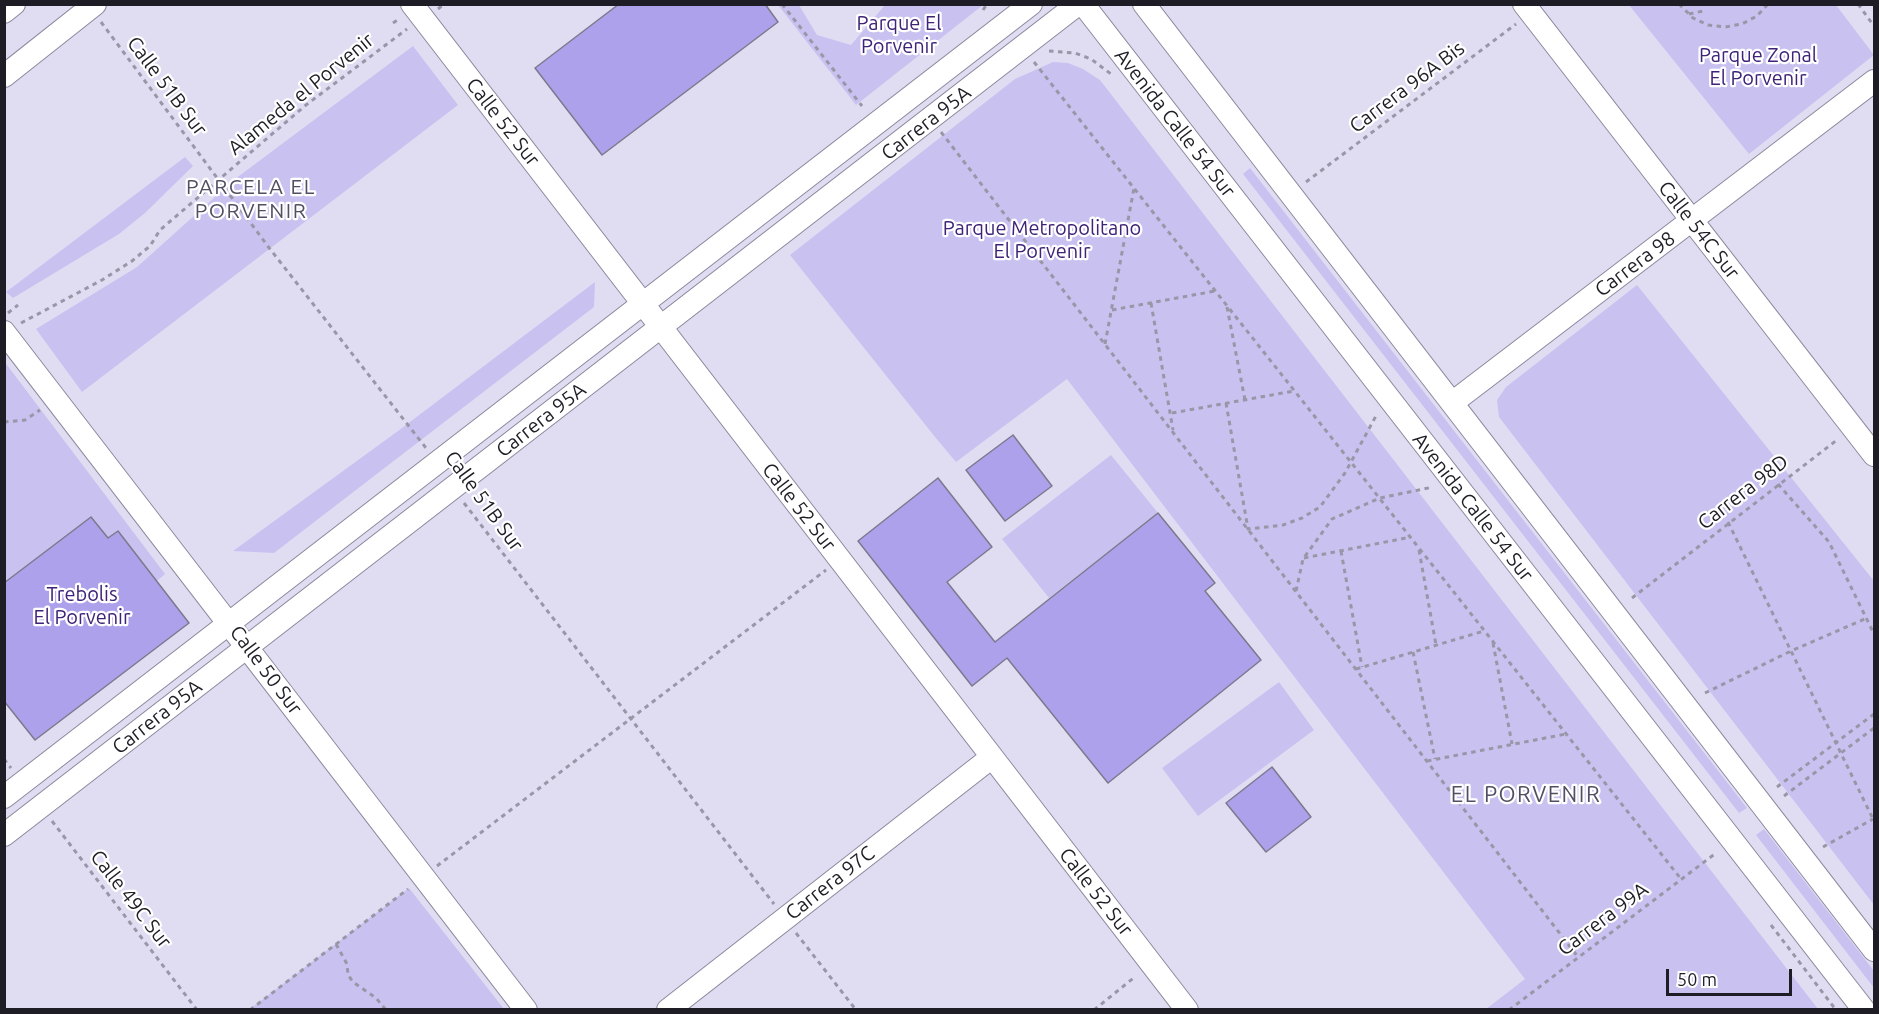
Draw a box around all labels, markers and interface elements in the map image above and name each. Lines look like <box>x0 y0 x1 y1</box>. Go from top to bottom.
park label: Parque El Porvenir <box>857 11 941 58</box>
street label: Alameda el Porvenir <box>223 28 379 160</box>
street label: Calle 51B Sur <box>122 32 212 140</box>
street label: Carrera 96A Bis <box>1345 36 1469 138</box>
park label: Parque Zonal El Porvenir <box>1699 43 1817 90</box>
street label: Avenida Calle 54 Sur <box>1110 44 1240 202</box>
street label: Calle 52 Sur <box>461 73 545 171</box>
street label: Carrera 95A <box>877 81 975 165</box>
district label: PARCELA EL PORVENIR <box>186 174 316 224</box>
street label: Calle 54C Sur <box>1653 176 1745 284</box>
park label: Parque Metropolitano El Porvenir <box>943 216 1141 263</box>
street label: Carrera 98 <box>1590 226 1680 302</box>
street label: Carrera 95A <box>492 378 590 462</box>
street label: Avenida Calle 54 Sur <box>1408 428 1538 586</box>
street label: Calle 51B Sur <box>440 446 528 556</box>
street label: Carrera 98D <box>1693 449 1793 535</box>
street label: Calle 52 Sur <box>757 458 841 556</box>
park label: Trebolis El Porvenir <box>33 582 131 629</box>
street label: Calle 50 Sur <box>225 621 307 719</box>
street label: Carrera 95A <box>108 675 206 759</box>
district label: EL PORVENIR <box>1451 782 1601 808</box>
street label: Carrera 97C <box>781 841 879 925</box>
street label: Calle 52 Sur <box>1054 843 1138 941</box>
street label: Calle 49C Sur <box>85 845 177 953</box>
street label: Carrera 99A <box>1553 877 1653 961</box>
scale bar <box>1669 957 1795 995</box>
text: 50 m <box>1677 969 1717 989</box>

